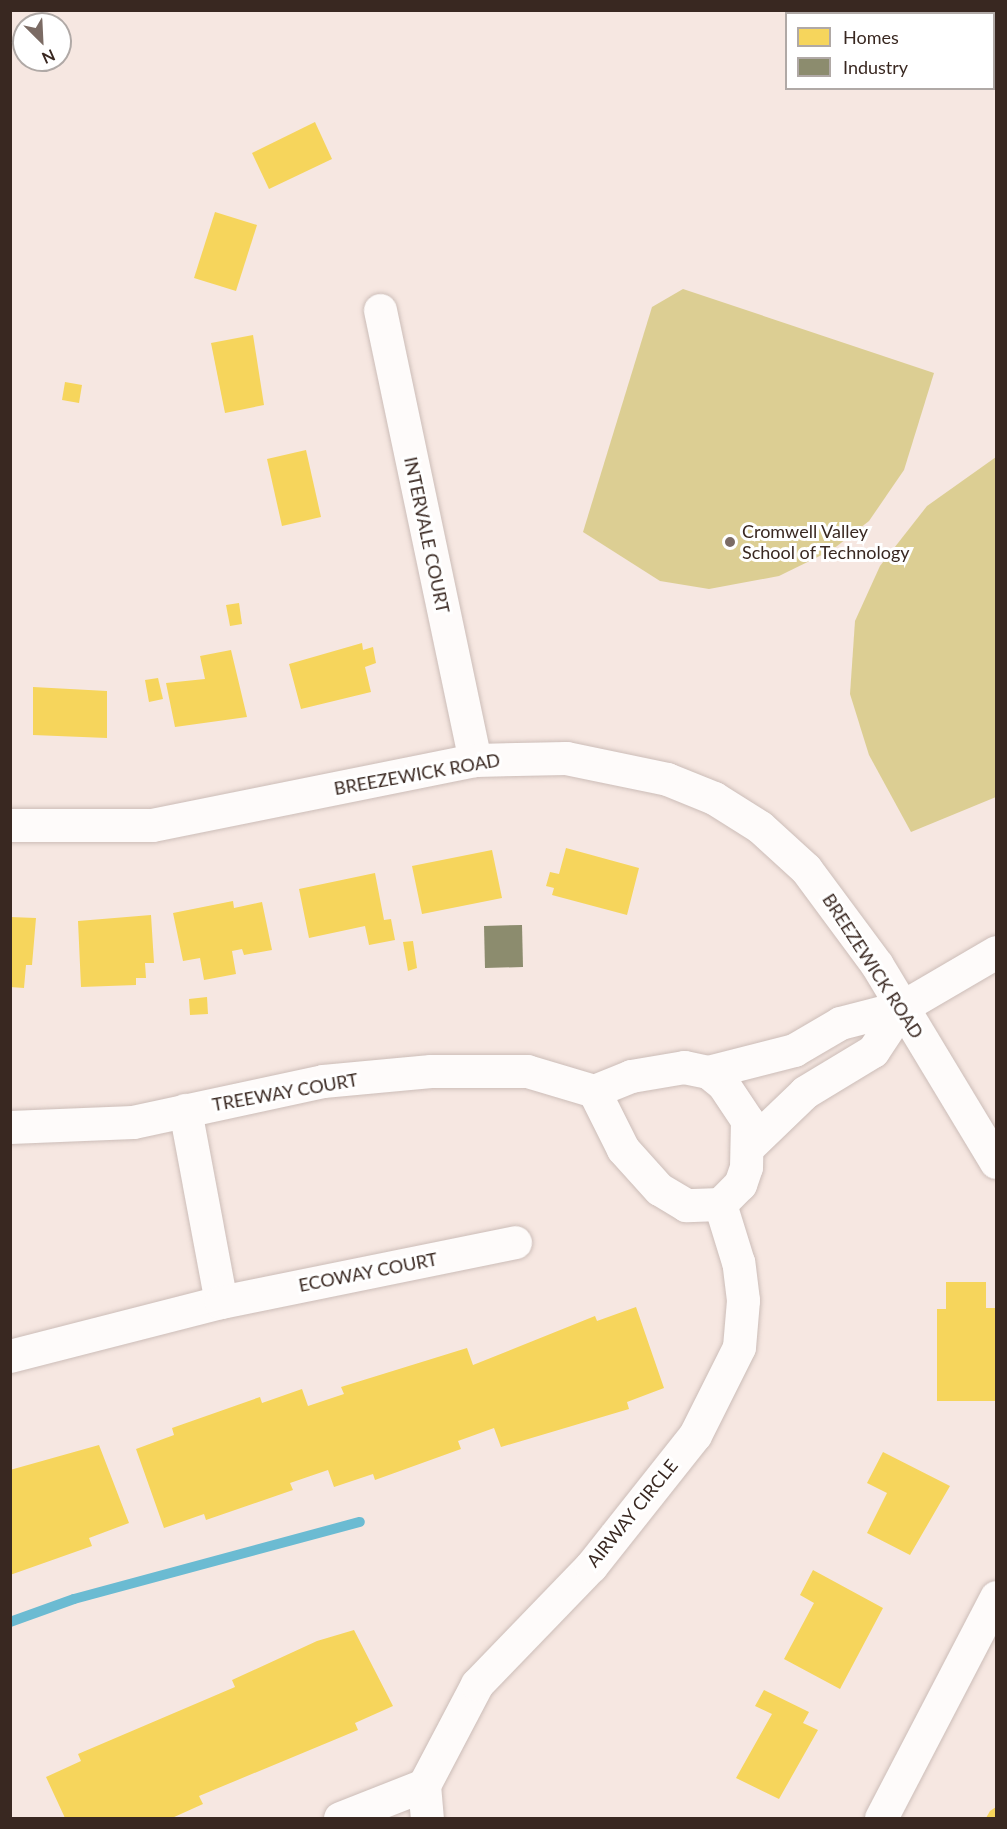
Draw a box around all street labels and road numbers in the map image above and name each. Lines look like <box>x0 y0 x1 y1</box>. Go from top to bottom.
street label: INTERVALE COURT <box>400 455 454 615</box>
street label: BREEZEWICK ROAD <box>332 749 502 799</box>
street label: BREEZEWICK ROAD <box>818 890 928 1042</box>
street label: TREEWAY COURT <box>210 1068 360 1116</box>
street label: ECOWAY COURT <box>296 1248 440 1296</box>
street label: AIRWAY CIRCLE <box>582 1455 682 1571</box>

